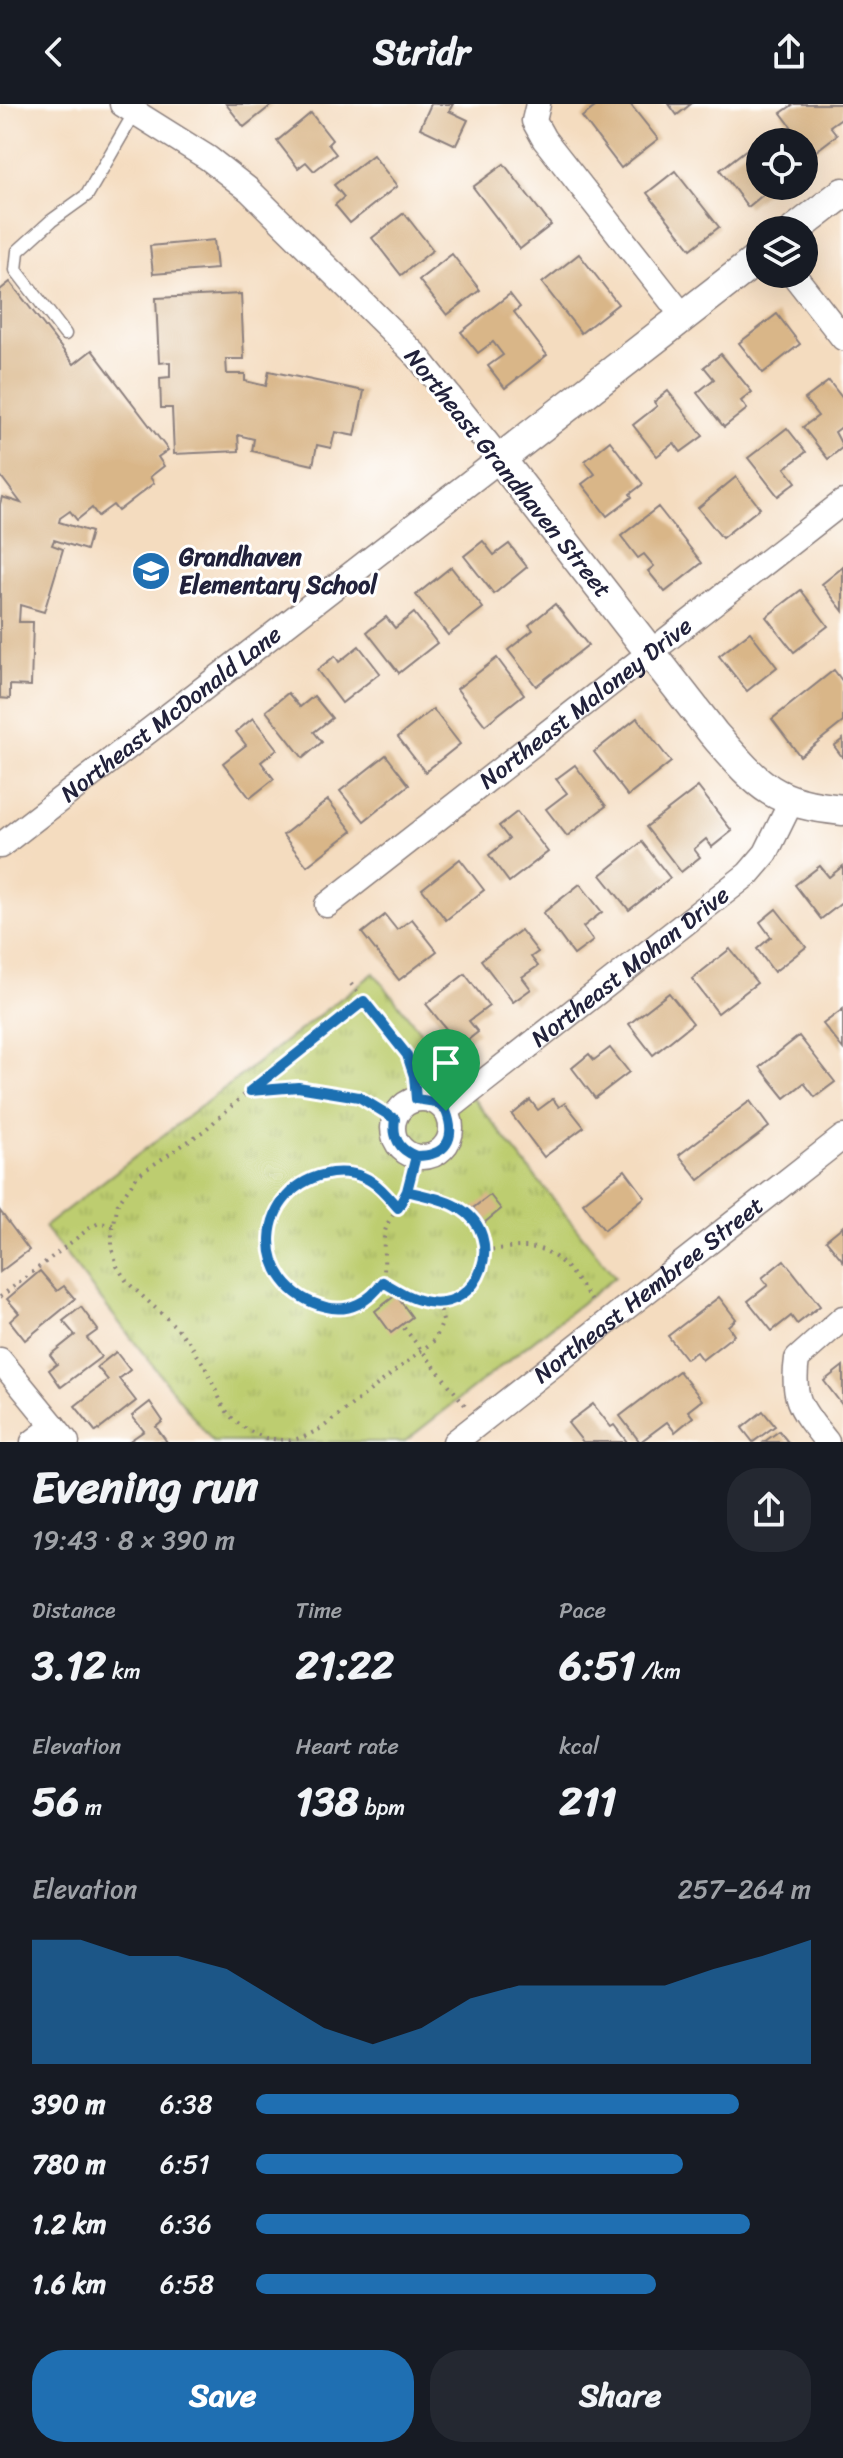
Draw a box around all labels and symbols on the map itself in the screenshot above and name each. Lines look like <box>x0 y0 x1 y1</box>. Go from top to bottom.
street label: Northeast Grandhaven Street <box>393 338 623 608</box>
place label: Grandhaven Elementary School <box>179 536 378 606</box>
school or university icon: Grandhaven Elementary School <box>130 550 172 592</box>
street label: Northeast Maloney Drive <box>469 606 702 800</box>
street label: Northeast McDonald Lane <box>51 614 291 813</box>
street label: Northeast Mohan Drive <box>521 875 739 1058</box>
pin <box>412 1029 480 1111</box>
street label: Northeast Hembree Street <box>523 1185 773 1394</box>

